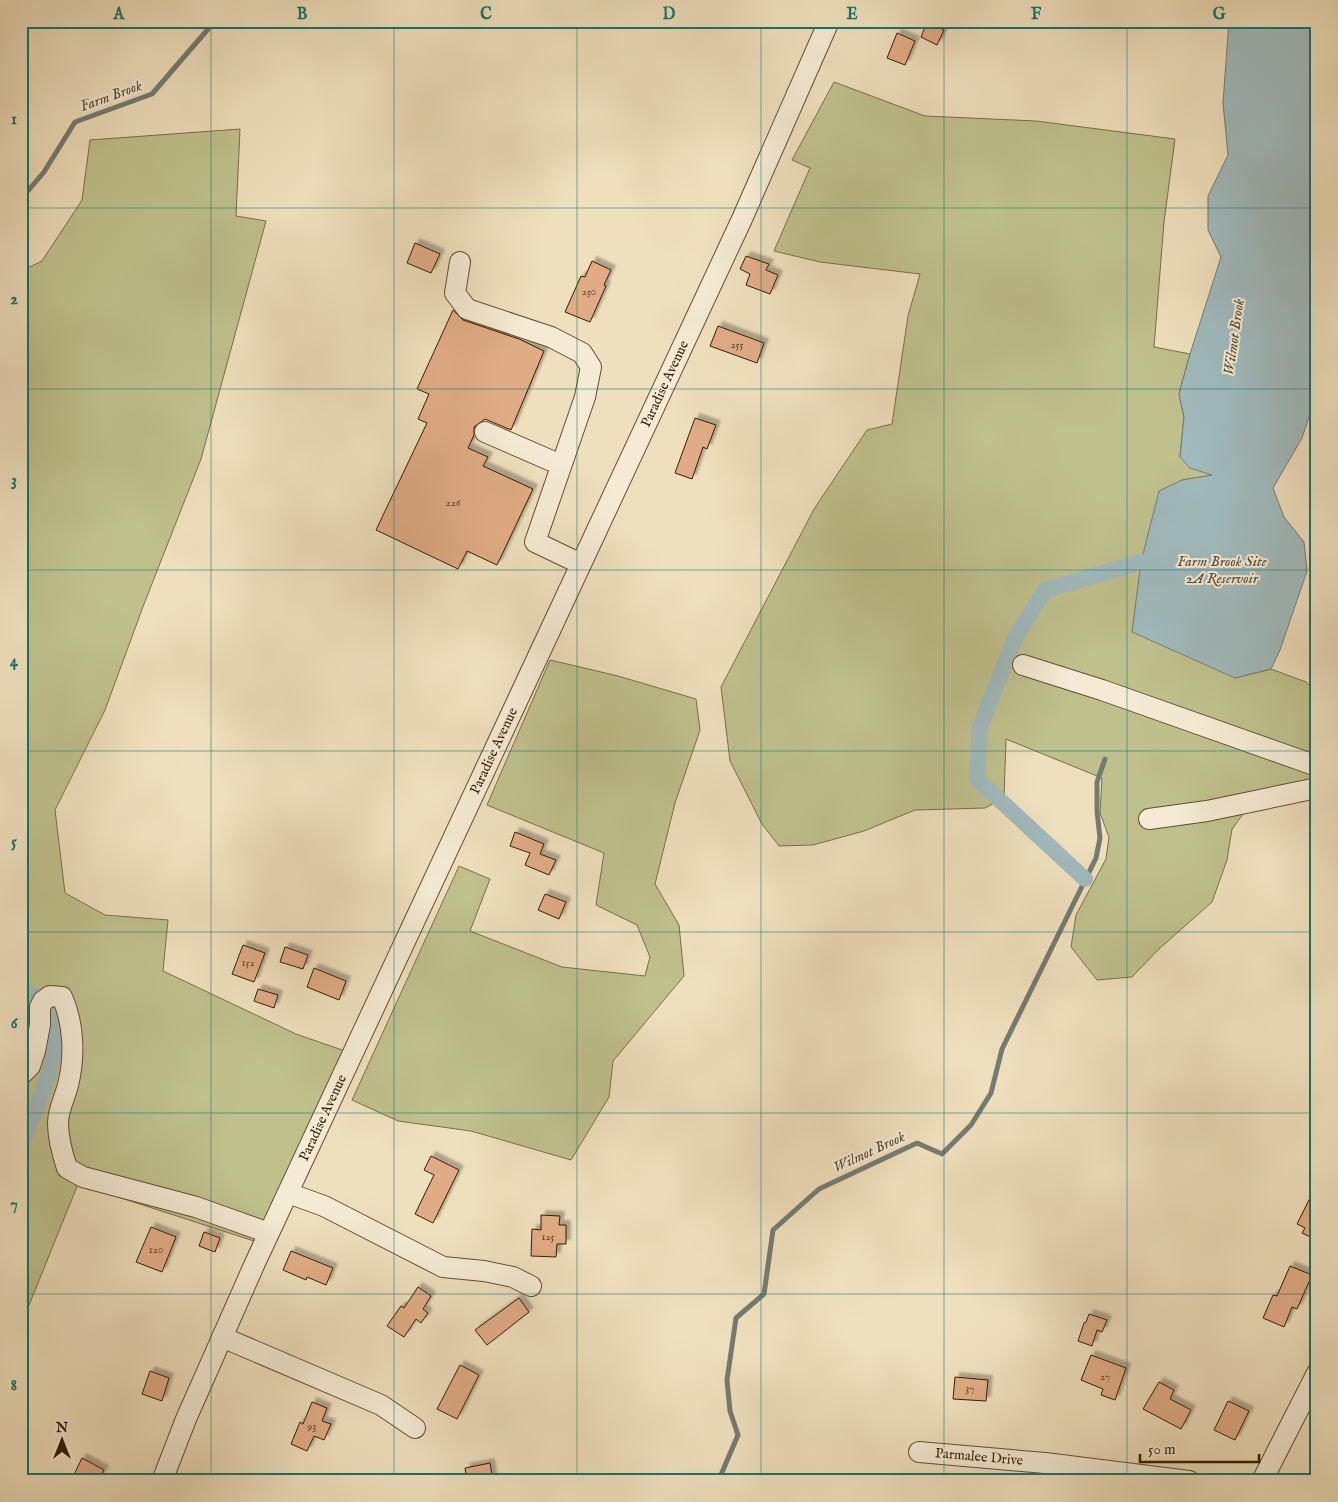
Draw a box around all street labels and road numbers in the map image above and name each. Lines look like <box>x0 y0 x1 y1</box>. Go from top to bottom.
street label: Paradise Avenue <box>637 337 693 430</box>
street label: Paradise Avenue <box>466 704 522 797</box>
street label: Paradise Avenue <box>295 1071 351 1164</box>
street label: Parmalee Drive <box>934 1444 1024 1470</box>

